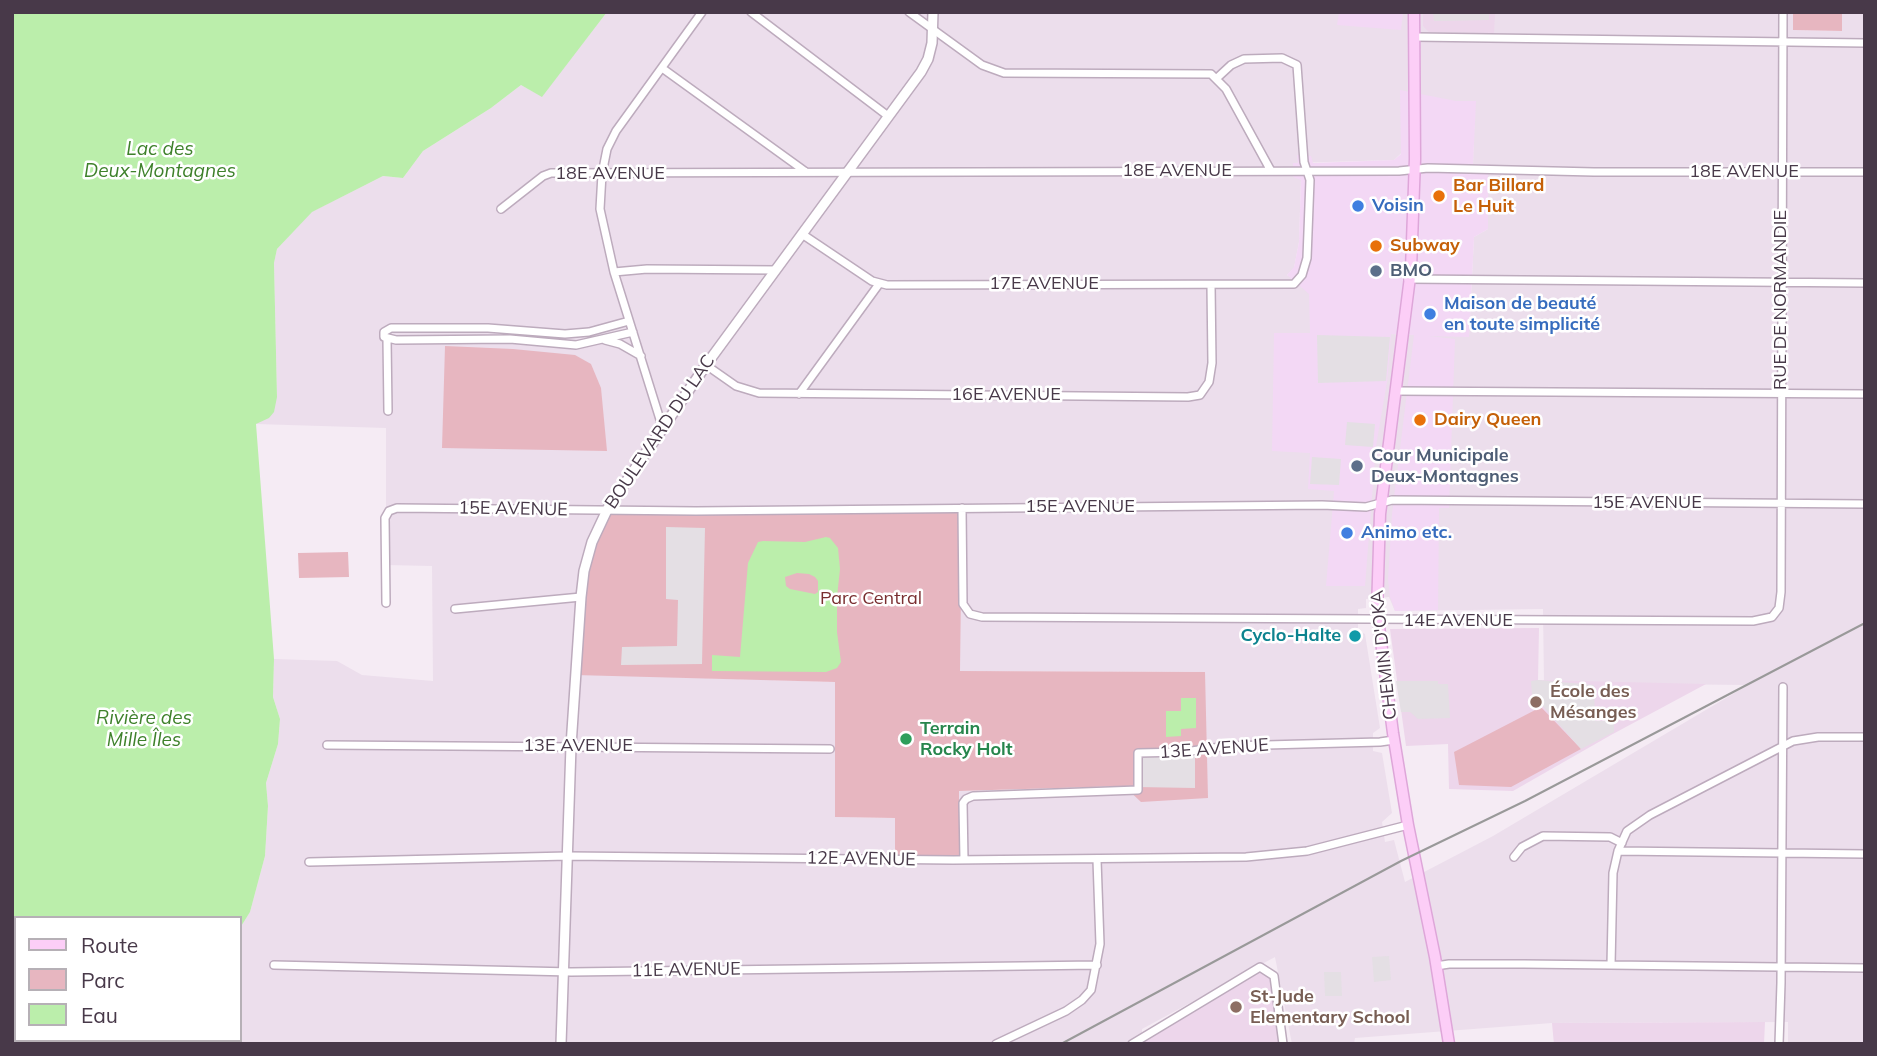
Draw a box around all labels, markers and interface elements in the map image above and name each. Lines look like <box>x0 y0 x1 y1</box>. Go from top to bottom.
water label: Lac des Deux-Montagnes <box>84 138 236 182</box>
street label: 18E AVENUE <box>1122 160 1232 182</box>
street label: 18E AVENUE <box>1689 161 1799 183</box>
street label: 18E AVENUE <box>555 163 665 185</box>
place label: Bar Billard Le Huit <box>1453 175 1544 218</box>
marker: Bar Billard Le Huit <box>1431 188 1447 204</box>
place label: Voisin <box>1372 195 1424 217</box>
marker: Voisin <box>1350 198 1366 214</box>
street label: RUE DE NORMANDIE <box>1770 210 1792 390</box>
place label: Subway <box>1390 235 1460 257</box>
marker: Subway <box>1368 238 1384 254</box>
place label: BMO <box>1390 260 1432 282</box>
marker: BMO <box>1368 263 1384 279</box>
street label: 17E AVENUE <box>989 273 1099 295</box>
place label: Maison de beauté en toute simplicité <box>1444 293 1600 336</box>
marker: Maison de beauté en toute simplicité <box>1422 306 1438 322</box>
street label: BOULEVARD DU LAC <box>600 351 720 513</box>
street label: 16E AVENUE <box>951 384 1061 406</box>
place label: Dairy Queen <box>1434 409 1541 431</box>
marker: Dairy Queen <box>1412 412 1428 428</box>
place label: Cour Municipale Deux-Montagnes <box>1371 445 1519 488</box>
marker: Cour Municipale Deux-Montagnes <box>1349 458 1365 474</box>
street label: 15E AVENUE <box>1592 492 1702 514</box>
street label: 15E AVENUE <box>1025 496 1135 518</box>
street label: 15E AVENUE <box>458 497 568 521</box>
place label: Animo etc. <box>1361 522 1452 544</box>
marker: Animo etc. <box>1339 525 1355 541</box>
park label: Parc Central <box>820 588 922 610</box>
street label: CHEMIN D'OKA <box>1366 589 1402 721</box>
street label: 14E AVENUE <box>1403 610 1513 632</box>
place label: Cyclo-Halte <box>1241 625 1341 647</box>
marker: Cyclo-Halte <box>1347 628 1363 644</box>
place label: École des Mésanges <box>1550 681 1637 724</box>
marker: École des Mésanges <box>1528 694 1544 710</box>
water label: Rivière des Mille Îles <box>96 707 192 751</box>
place label: Terrain Rocky Holt <box>920 718 1013 760</box>
marker: Terrain Rocky Holt <box>898 731 914 747</box>
street label: 13E AVENUE <box>1159 734 1269 764</box>
street label: 13E AVENUE <box>523 735 633 757</box>
street label: 12E AVENUE <box>806 847 916 871</box>
legend <box>14 916 242 1042</box>
text: Route <box>81 932 138 958</box>
street label: 11E AVENUE <box>631 958 741 982</box>
text: Parc <box>81 967 125 993</box>
place label: St-Jude Elementary School <box>1250 986 1410 1028</box>
marker: St-Jude Elementary School <box>1228 999 1244 1015</box>
text: Eau <box>81 1002 118 1028</box>

